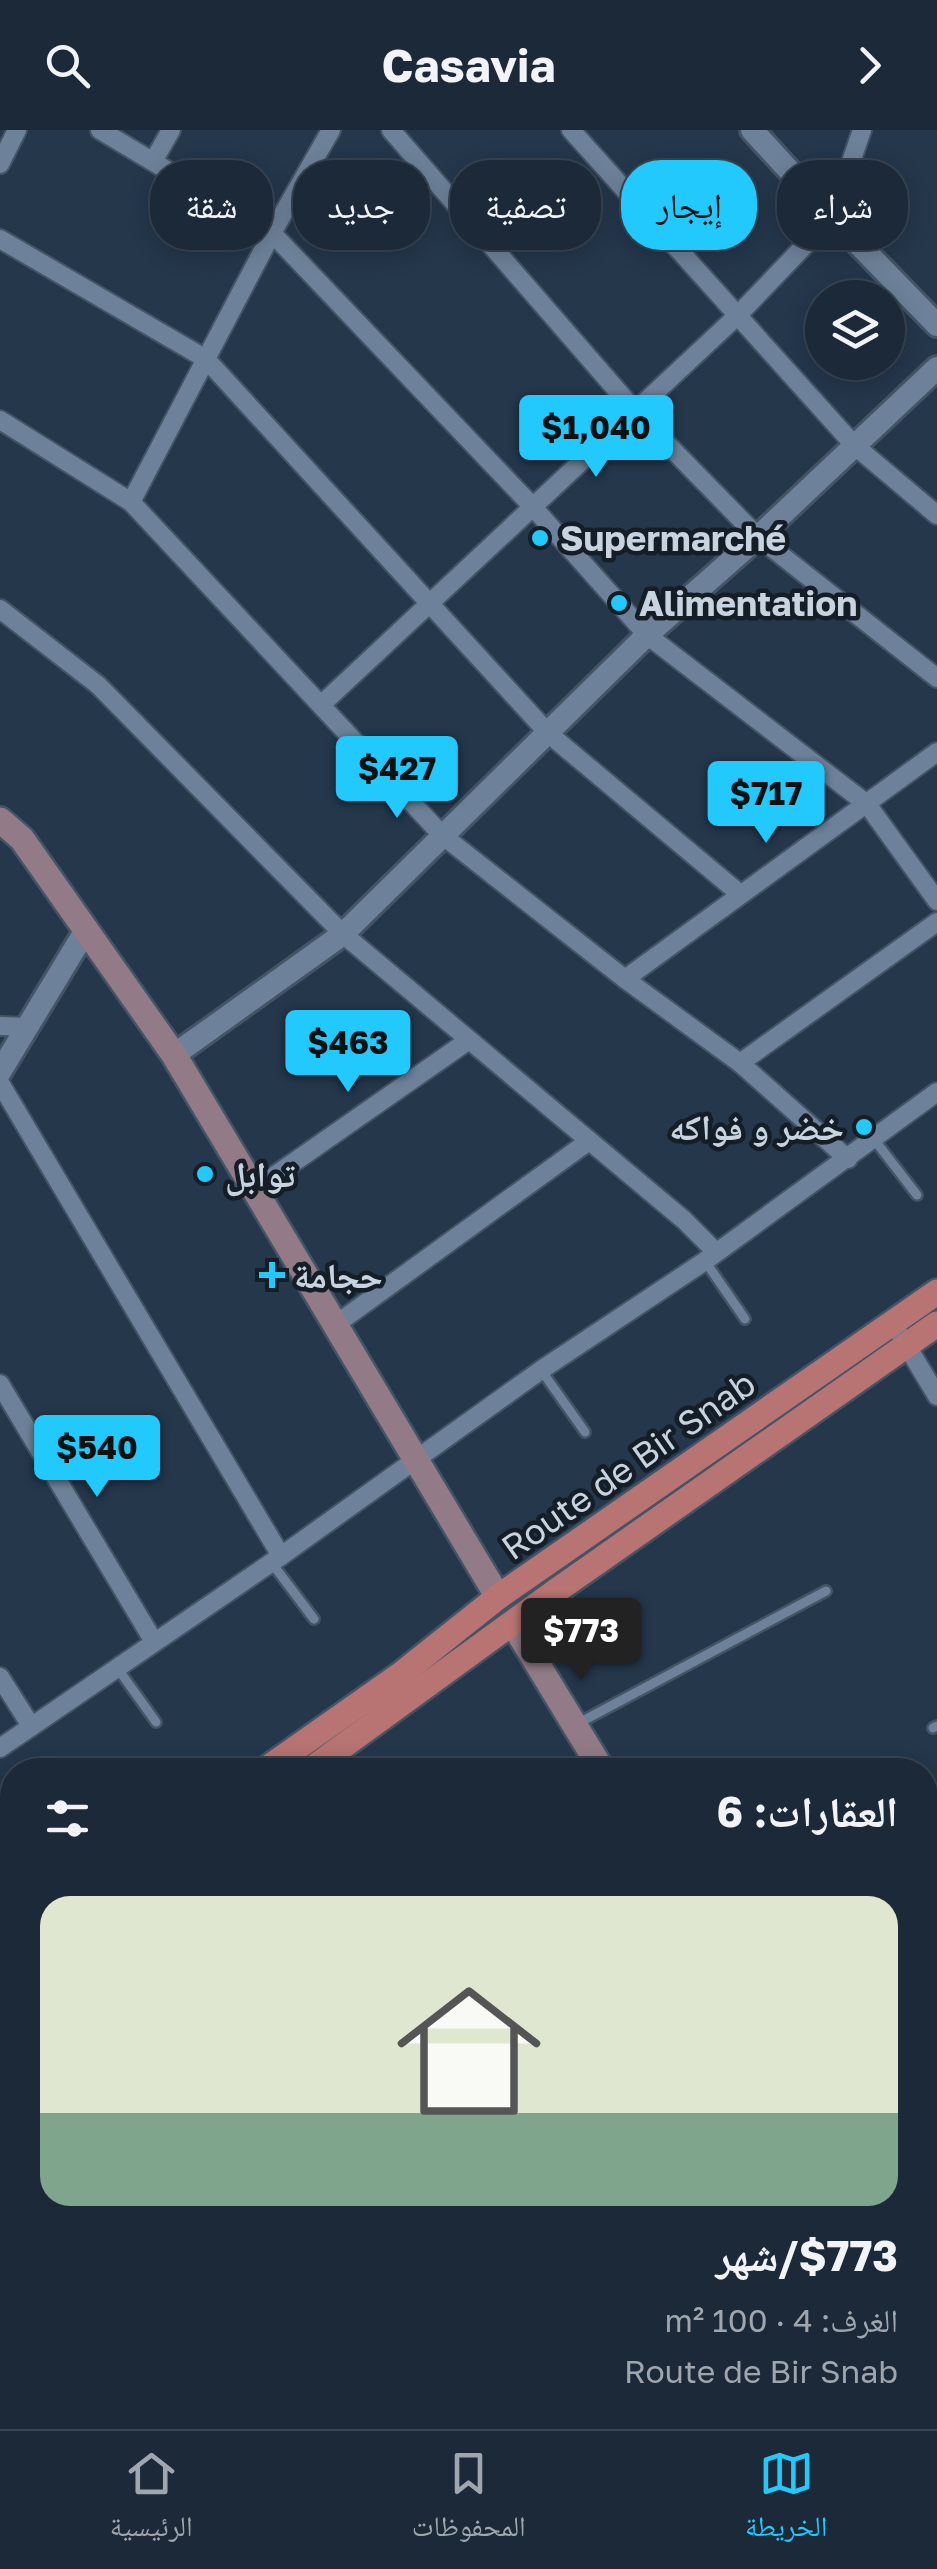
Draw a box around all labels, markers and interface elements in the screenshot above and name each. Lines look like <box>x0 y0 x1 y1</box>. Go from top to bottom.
icon: search <box>40 38 95 93</box>
text: Casavia <box>381 38 556 92</box>
icon: forward <box>842 38 897 93</box>
chip: شقة <box>150 160 273 250</box>
chip: جديد <box>293 160 430 250</box>
chip: تصفية <box>450 160 601 250</box>
chip: إيجار <box>621 160 757 250</box>
chip: شراء <box>777 160 908 250</box>
map controls <box>805 280 905 380</box>
button: layers <box>805 280 905 380</box>
pin: $1,040 <box>515 395 677 480</box>
text: $1,040 <box>541 408 651 446</box>
place label: Supermarché <box>560 517 786 559</box>
marker: Supermarché <box>529 527 551 549</box>
place label: Alimentation <box>639 582 857 624</box>
marker: Alimentation <box>608 592 630 614</box>
pin: $427 <box>338 736 456 821</box>
text: $427 <box>358 749 436 787</box>
pin: $717 <box>707 761 825 846</box>
text: $717 <box>730 774 802 812</box>
pin: $463 <box>289 1010 407 1095</box>
text: $463 <box>307 1023 389 1061</box>
place label: خضر و فواكه <box>669 1106 844 1148</box>
marker: خضر و فواكه <box>853 1116 875 1138</box>
place label: توابل <box>225 1153 296 1197</box>
marker: توابل <box>194 1163 216 1185</box>
place label: حجامة <box>294 1254 383 1296</box>
marker: حجامة <box>259 1262 285 1288</box>
street label: Route de Bir Snab <box>493 1362 763 1568</box>
pin: $540 <box>38 1415 156 1500</box>
text: $540 <box>56 1428 138 1466</box>
pin: $773 <box>522 1598 640 1683</box>
text: $773 <box>543 1611 619 1649</box>
text: العقارات: 6 <box>717 1786 898 1836</box>
icon: filters <box>40 1791 95 1846</box>
icon: home <box>379 1961 559 2141</box>
text: $773/شهر <box>716 2230 898 2280</box>
text: الغرف: 4 · 100 m² <box>664 2301 898 2339</box>
text: Route de Bir Snab <box>624 2352 898 2390</box>
tab: الرئيسية <box>110 2446 193 2554</box>
tab: المحفوظات <box>412 2446 526 2554</box>
tab: الخريطة <box>745 2446 827 2554</box>

